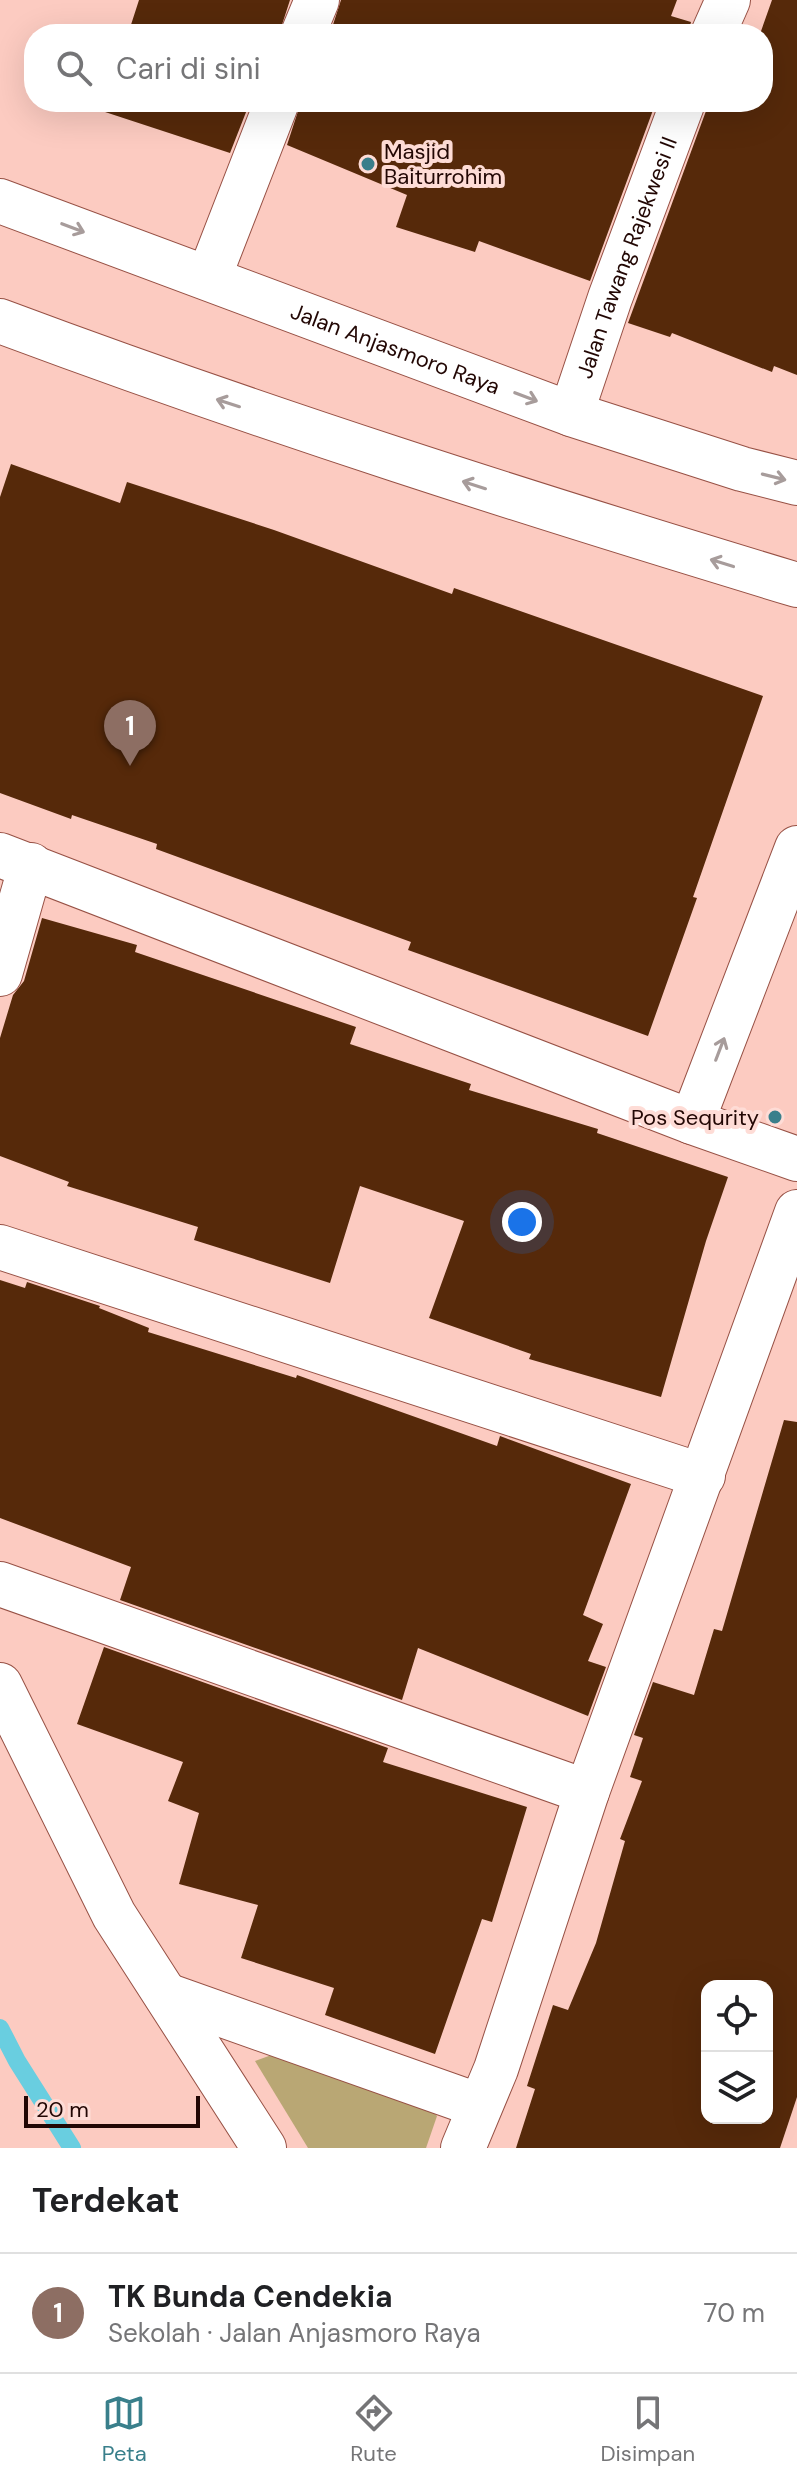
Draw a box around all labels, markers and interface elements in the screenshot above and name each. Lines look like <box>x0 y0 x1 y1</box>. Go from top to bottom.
search box <box>24 24 773 112</box>
icon: search <box>52 46 96 90</box>
text: Cari di sini <box>116 49 261 88</box>
street label: Jalan Tawang Rajekwesi II <box>570 133 684 382</box>
place label: Masjid Baiturrohim <box>384 137 502 191</box>
marker: Masjid Baiturrohim <box>359 155 377 173</box>
one-way arrow <box>60 222 85 237</box>
street label: Jalan Anjasmoro Raya <box>287 297 504 401</box>
one-way arrow <box>514 391 538 405</box>
one-way arrow <box>215 394 240 409</box>
one-way arrow <box>760 471 786 486</box>
one-way arrow <box>462 476 487 491</box>
one-way arrow <box>710 555 736 570</box>
pin: 1 <box>104 700 156 766</box>
one-way arrow <box>714 1037 728 1062</box>
place label: Pos Sequrity <box>631 1103 759 1132</box>
marker: Pos Sequrity <box>766 1108 784 1126</box>
your location <box>502 1202 542 1242</box>
map controls <box>701 1980 773 2124</box>
button: locate <box>701 1980 773 2052</box>
button: layers <box>701 2052 773 2124</box>
scale bar <box>24 2092 200 2128</box>
text: 20 m <box>36 2095 89 2124</box>
text: Terdekat <box>32 2178 180 2223</box>
text: TK Bunda Cendekia <box>108 2277 393 2316</box>
text: 1 <box>53 2296 63 2330</box>
text: 70 m <box>704 2296 765 2330</box>
text: Sekolah · Jalan Anjasmoro Raya <box>108 2316 481 2350</box>
tab: Peta <box>102 2391 147 2468</box>
tab: Rute <box>350 2391 397 2468</box>
tab: Disimpan <box>600 2391 695 2468</box>

